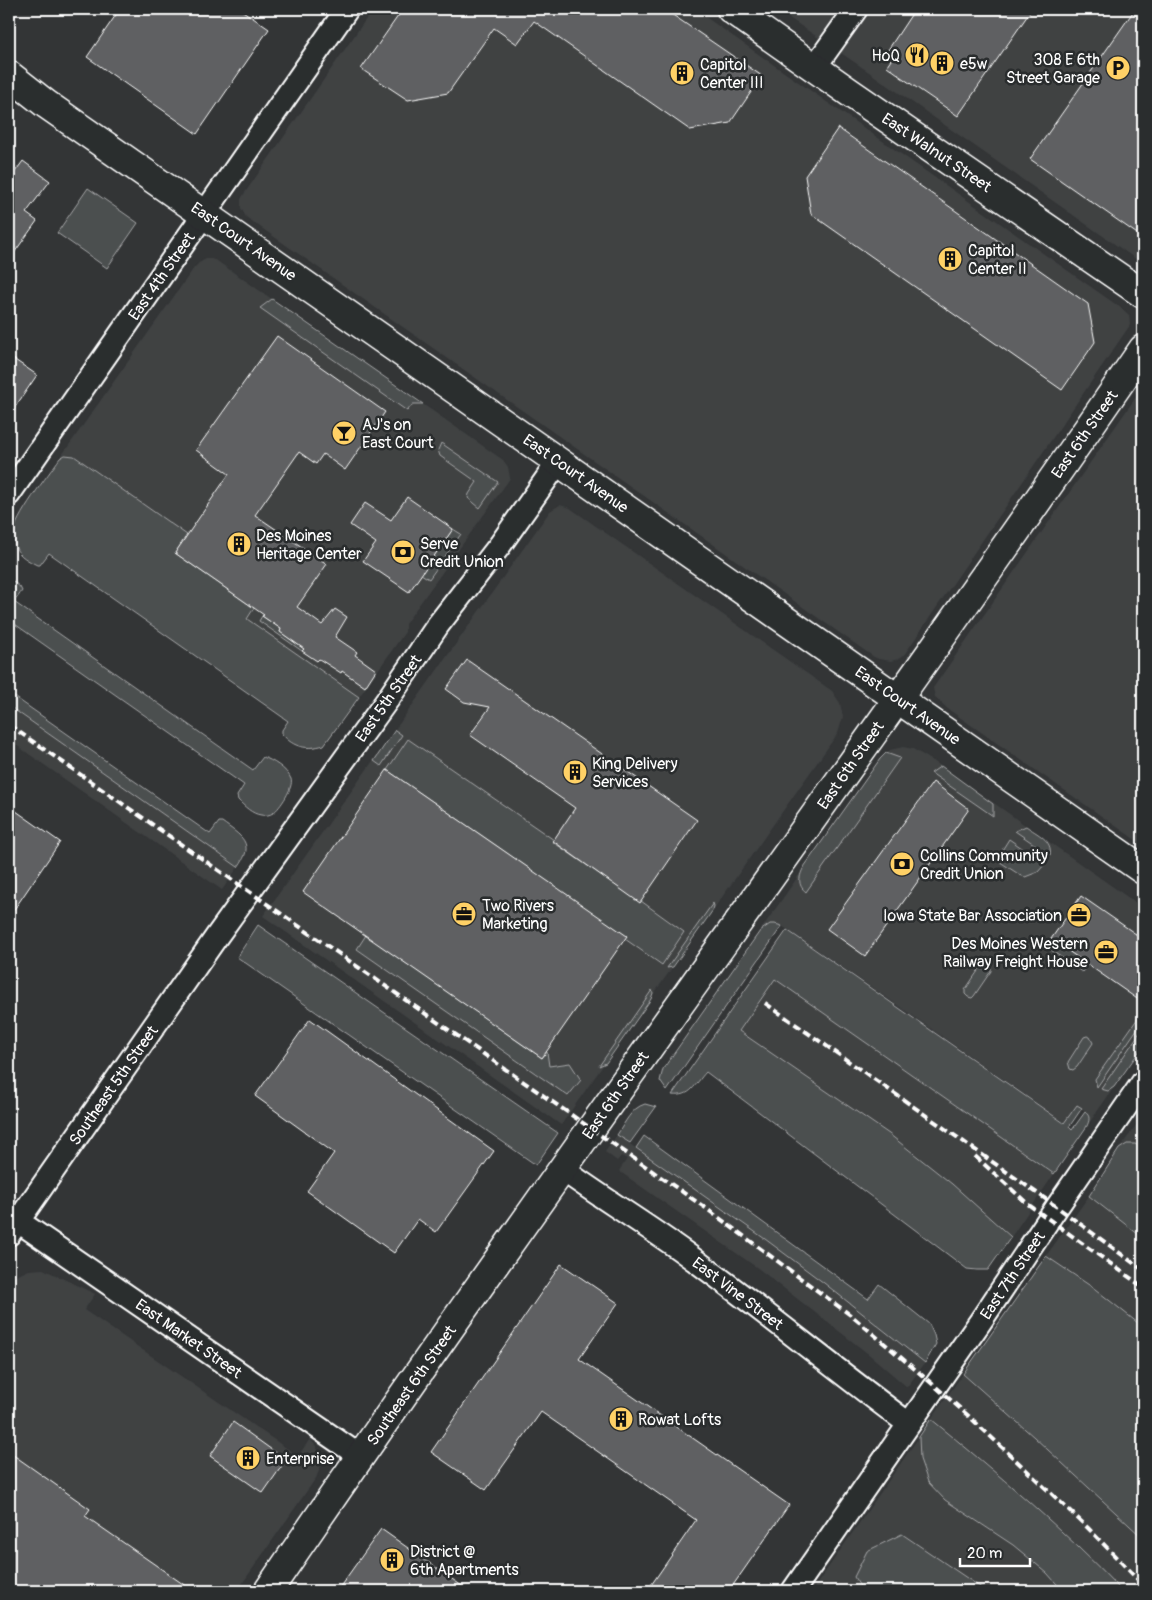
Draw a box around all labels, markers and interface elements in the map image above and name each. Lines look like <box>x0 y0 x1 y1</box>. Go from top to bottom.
restaurant icon: HoQ <box>904 42 930 68</box>
place label: HoQ <box>872 46 900 66</box>
building icon: e5w <box>929 50 955 76</box>
place label: 308 E 6th Street Garage <box>1006 50 1100 88</box>
place label: e5w <box>960 54 988 74</box>
place label: Capitol Center III <box>700 55 763 93</box>
parking icon: 308 E 6th Street Garage <box>1105 55 1131 81</box>
building icon: Capitol Center III <box>669 60 695 86</box>
street label: East Walnut Street <box>878 109 996 197</box>
street label: East Court Avenue <box>187 198 300 286</box>
street label: East 4th Street <box>124 228 200 324</box>
place label: Capitol Center II <box>968 241 1027 279</box>
building icon: Capitol Center II <box>937 246 963 272</box>
street label: East 6th Street <box>1047 386 1123 482</box>
place label: AJ's on East Court <box>362 415 434 453</box>
bar icon: AJ's on East Court <box>331 420 357 446</box>
street label: East Court Avenue <box>519 430 632 518</box>
place label: Des Moines Heritage Center <box>256 526 362 564</box>
building icon: Des Moines Heritage Center <box>226 531 252 557</box>
place label: Serve Credit Union <box>420 534 504 572</box>
bank icon: Serve Credit Union <box>390 539 416 565</box>
street label: East 5th Street <box>351 650 427 746</box>
street label: East Court Avenue <box>851 662 964 750</box>
street label: East 6th Street <box>813 717 889 813</box>
place label: King Delivery Services <box>592 754 678 792</box>
building icon: King Delivery Services <box>562 759 588 785</box>
place label: Collins Community Credit Union <box>920 846 1048 884</box>
bank icon: Collins Community Credit Union <box>889 851 915 877</box>
place label: Two Rivers Marketing <box>482 896 554 934</box>
office icon: Two Rivers Marketing <box>451 901 477 927</box>
office icon: Iowa State Bar Association <box>1066 902 1092 928</box>
place label: Iowa State Bar Association <box>883 906 1062 926</box>
place label: Des Moines Western Railway Freight House <box>943 934 1088 972</box>
office icon: Des Moines Western Railway Freight House <box>1093 939 1119 965</box>
street label: Southeast 5th Street <box>65 1021 163 1149</box>
street label: East 6th Street <box>578 1047 654 1143</box>
street label: East 7th Street <box>976 1227 1050 1323</box>
street label: East Vine Street <box>688 1253 787 1335</box>
street label: East Market Street <box>131 1295 246 1383</box>
street label: Southeast 6th Street <box>363 1321 461 1450</box>
building icon: Rowat Lofts <box>608 1406 634 1432</box>
place label: Rowat Lofts <box>638 1410 721 1430</box>
building icon: Enterprise <box>235 1445 261 1471</box>
place label: Enterprise <box>266 1449 335 1469</box>
scale bar <box>960 1535 1030 1567</box>
place label: District @ 6th Apartments <box>410 1542 519 1580</box>
text: 20 m <box>967 1544 1002 1563</box>
building icon: District @ 6th Apartments <box>379 1547 405 1573</box>

